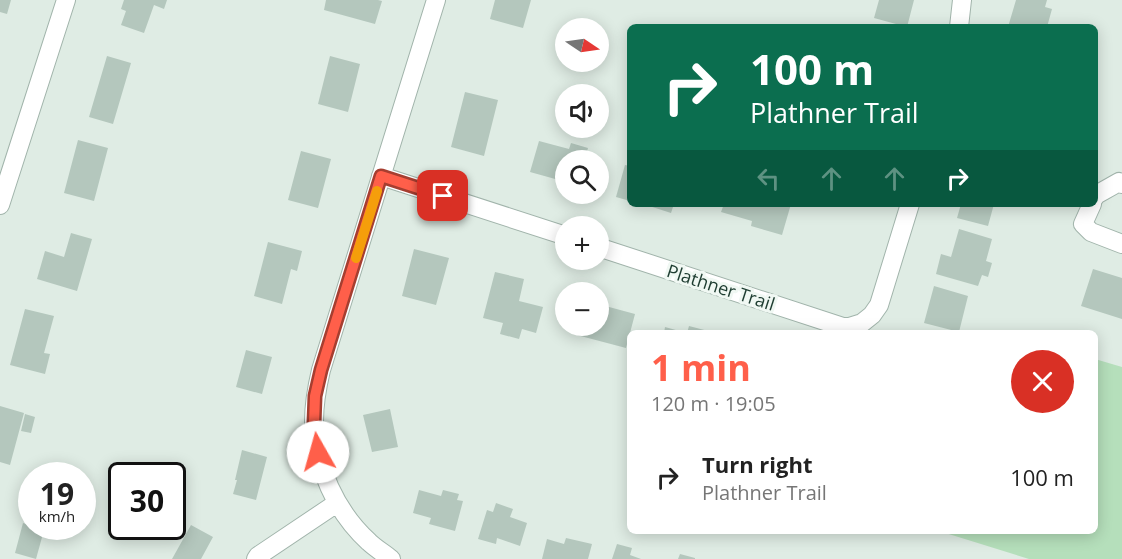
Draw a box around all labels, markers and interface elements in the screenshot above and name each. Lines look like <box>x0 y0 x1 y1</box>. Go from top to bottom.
north arrow <box>555 18 609 72</box>
map controls <box>555 18 609 336</box>
text: 100 m <box>750 40 874 97</box>
icon: right <box>651 48 729 126</box>
button: sound <box>555 84 609 138</box>
text: Plathner Trail <box>750 94 919 131</box>
button: search <box>555 150 609 204</box>
icon: left <box>752 162 785 195</box>
icon: ahead <box>815 162 848 195</box>
icon: ahead <box>878 162 911 195</box>
icon: right <box>941 162 974 195</box>
pin <box>417 170 468 221</box>
icon: arrive <box>426 179 459 212</box>
button: + <box>555 216 609 270</box>
street label: Plathner Trail <box>664 258 778 316</box>
button: − <box>555 282 609 336</box>
text: 1 min <box>651 343 751 392</box>
button: close <box>1011 350 1074 413</box>
text: 120 m · 19:05 <box>651 390 776 417</box>
position arrow <box>286 420 350 484</box>
text: Turn right <box>702 449 813 479</box>
icon: right <box>651 461 684 494</box>
speed limit sign: 30 <box>108 462 186 540</box>
text: 100 m <box>1010 462 1074 492</box>
text: 19 <box>40 473 74 514</box>
text: Plathner Trail <box>702 479 827 506</box>
text: km/h <box>39 506 75 526</box>

